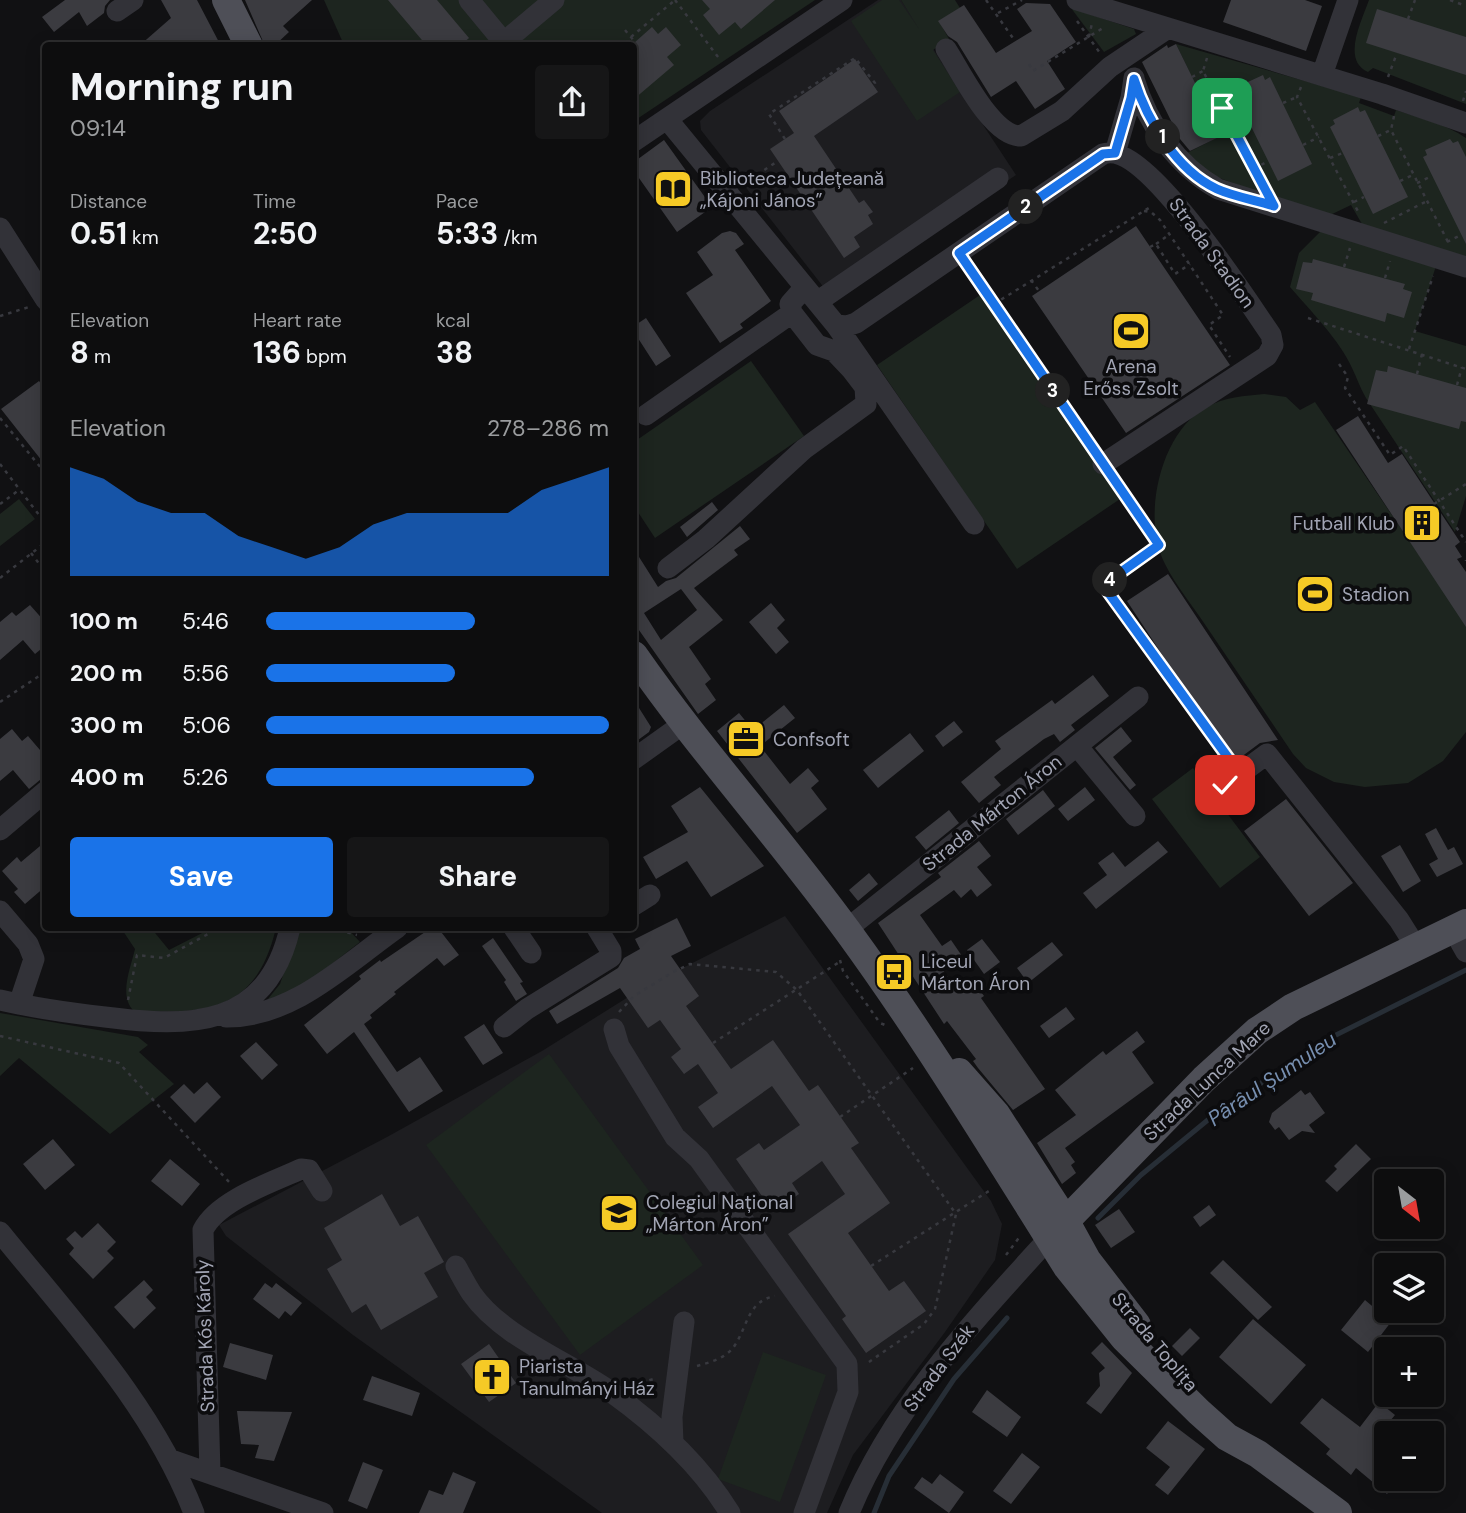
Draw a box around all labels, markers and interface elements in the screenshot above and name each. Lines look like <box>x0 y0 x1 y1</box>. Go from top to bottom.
text: Morning run <box>70 62 294 112</box>
button: share <box>535 65 609 139</box>
pin <box>1192 78 1252 138</box>
icon: arrive <box>1203 89 1241 127</box>
text: 09:14 <box>70 113 126 143</box>
pin: 1 <box>1146 120 1180 154</box>
text: 1 <box>1159 124 1166 149</box>
place label: Biblioteca Județeană „Kájoni János” <box>700 166 884 213</box>
library icon: Biblioteca Județeană „Kájoni János” <box>652 168 694 210</box>
text: Distance <box>70 189 147 214</box>
text: Time <box>253 189 296 214</box>
text: Pace <box>436 189 479 214</box>
pin: 2 <box>1009 190 1044 224</box>
street label: Strada Stadion <box>1164 193 1260 313</box>
text: 2 <box>1020 194 1031 219</box>
text: 0.51 <box>70 214 127 253</box>
text: 2:50 <box>253 214 318 253</box>
text: 5:33 <box>436 214 498 253</box>
text: km <box>127 225 159 250</box>
text: /km <box>498 225 537 250</box>
text: Elevation <box>70 308 149 333</box>
text: Heart rate <box>253 308 342 333</box>
text: kcal <box>436 308 470 333</box>
sports icon: Arena Erőss Zsolt <box>1110 310 1152 352</box>
text: 8 <box>70 333 89 372</box>
text: 136 <box>253 333 301 372</box>
text: 38 <box>436 333 473 372</box>
text: m <box>89 344 111 369</box>
text: bpm <box>301 344 347 369</box>
place label: Arena Erőss Zsolt <box>1083 354 1179 401</box>
pin: 3 <box>1036 374 1070 408</box>
text: 3 <box>1047 378 1058 403</box>
text: Elevation <box>70 413 166 443</box>
text: 278–286 m <box>487 413 609 443</box>
building icon: Futball Klub <box>1401 502 1443 544</box>
place label: Futball Klub <box>1293 511 1395 536</box>
pin: 4 <box>1092 562 1128 598</box>
text: 4 <box>1103 567 1116 592</box>
sports icon: Stadion <box>1294 573 1336 615</box>
place label: Stadion <box>1342 582 1409 607</box>
text: 100 m <box>70 606 138 636</box>
text: 5:46 <box>182 606 229 636</box>
text: 200 m <box>70 658 143 688</box>
text: 5:56 <box>182 658 229 688</box>
text: 300 m <box>70 710 143 740</box>
text: 5:06 <box>182 710 231 740</box>
office icon: Confsoft <box>725 718 767 760</box>
place label: Confsoft <box>773 727 850 752</box>
street label: Strada Márton Áron <box>917 749 1067 877</box>
pin <box>1195 755 1255 815</box>
text: 400 m <box>70 762 144 792</box>
text: 5:26 <box>182 762 228 792</box>
icon: check <box>1206 766 1244 804</box>
button: Save <box>70 837 333 917</box>
button: Share <box>347 837 609 917</box>
place label: Liceul Márton Áron <box>921 949 1030 996</box>
bus stop icon: Liceul Márton Áron <box>873 951 915 993</box>
street label: Strada Lunca Mare <box>1138 1016 1276 1146</box>
water label: Pârâul Șumuleu <box>1202 1026 1342 1132</box>
north arrow <box>1374 1169 1444 1239</box>
map controls <box>1374 1169 1444 1491</box>
place label: Colegiul Național „Márton Áron” <box>646 1190 793 1237</box>
school or university icon: Colegiul Național „Márton Áron” <box>598 1192 640 1234</box>
button: layers <box>1374 1253 1444 1323</box>
street label: Strada Kós Károly <box>190 1259 220 1413</box>
street label: Strada Toplița <box>1106 1287 1204 1397</box>
street label: Strada Szék <box>898 1319 980 1417</box>
button: + <box>1374 1337 1444 1407</box>
place label: Piarista Tanulmányi Ház <box>519 1354 655 1401</box>
church icon: Piarista Tanulmányi Ház <box>471 1356 513 1398</box>
button: − <box>1374 1421 1444 1491</box>

